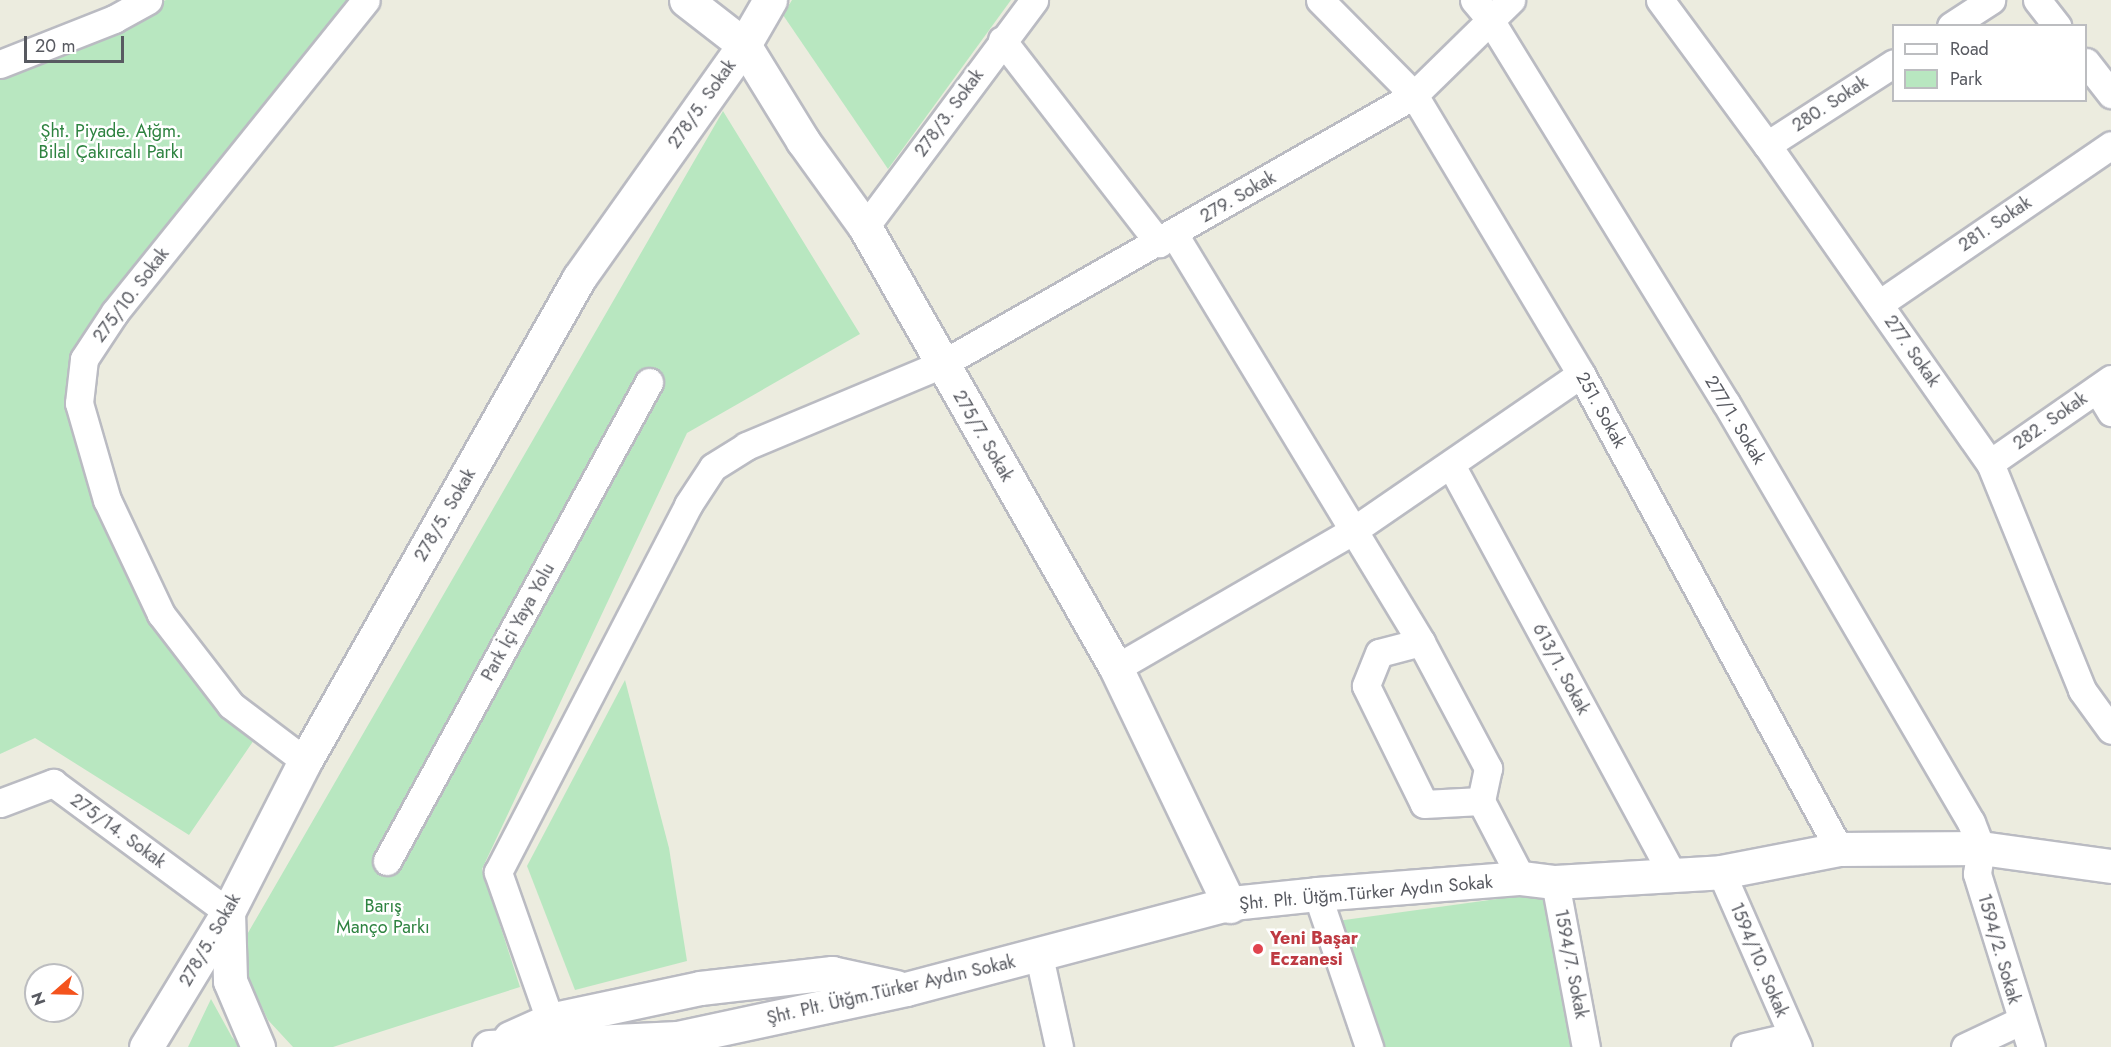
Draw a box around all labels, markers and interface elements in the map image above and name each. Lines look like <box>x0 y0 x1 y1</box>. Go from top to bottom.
scale bar <box>27 24 128 62</box>
legend <box>1892 24 2087 102</box>
text: 20 m <box>35 33 75 59</box>
text: Road <box>1950 36 1989 62</box>
street label: 278/5. Sokak <box>663 55 741 153</box>
street label: 278/3. Sokak <box>910 65 988 161</box>
text: Park <box>1950 66 1982 92</box>
street label: 280. Sokak <box>1788 72 1872 136</box>
park label: Şht. Piyade. Atğm. Bilal Çakırcalı Parkı <box>39 121 183 164</box>
street label: 279. Sokak <box>1196 167 1280 227</box>
street label: 281. Sokak <box>1954 192 2036 256</box>
street label: 275/10. Sokak <box>88 243 174 347</box>
street label: 277. Sokak <box>1880 311 1944 391</box>
street label: 251. Sokak <box>1571 368 1631 452</box>
street label: 277/1. Sokak <box>1700 372 1770 468</box>
street label: 275/7. Sokak <box>948 387 1018 485</box>
street label: 282. Sokak <box>2009 388 2091 454</box>
street label: 278/5. Sokak <box>410 465 480 565</box>
street label: Park İçi Yaya Yolu <box>477 559 559 685</box>
street label: 613/1. Sokak <box>1528 620 1594 718</box>
street label: 275/14. Sokak <box>66 789 170 873</box>
street label: Şht. Plt. Ütğm.Türker Aydın Sokak <box>1238 871 1494 915</box>
street label: 278/5. Sokak <box>175 890 245 990</box>
street label: 1594/2. Sokak <box>1973 891 2025 1007</box>
park label: Barış Manço Parkı <box>336 896 430 938</box>
street label: 1594/10. Sokak <box>1725 900 1793 1020</box>
street label: 1594/7. Sokak <box>1550 907 1592 1021</box>
place label: Yeni Başar Eczanesi <box>1270 928 1358 970</box>
marker: Yeni Başar Eczanesi <box>1251 942 1265 956</box>
street label: Şht. Plt. Ütğm.Türker Aydın Sokak <box>765 951 1017 1029</box>
north arrow <box>24 963 84 1023</box>
text: N <box>26 989 51 1009</box>

